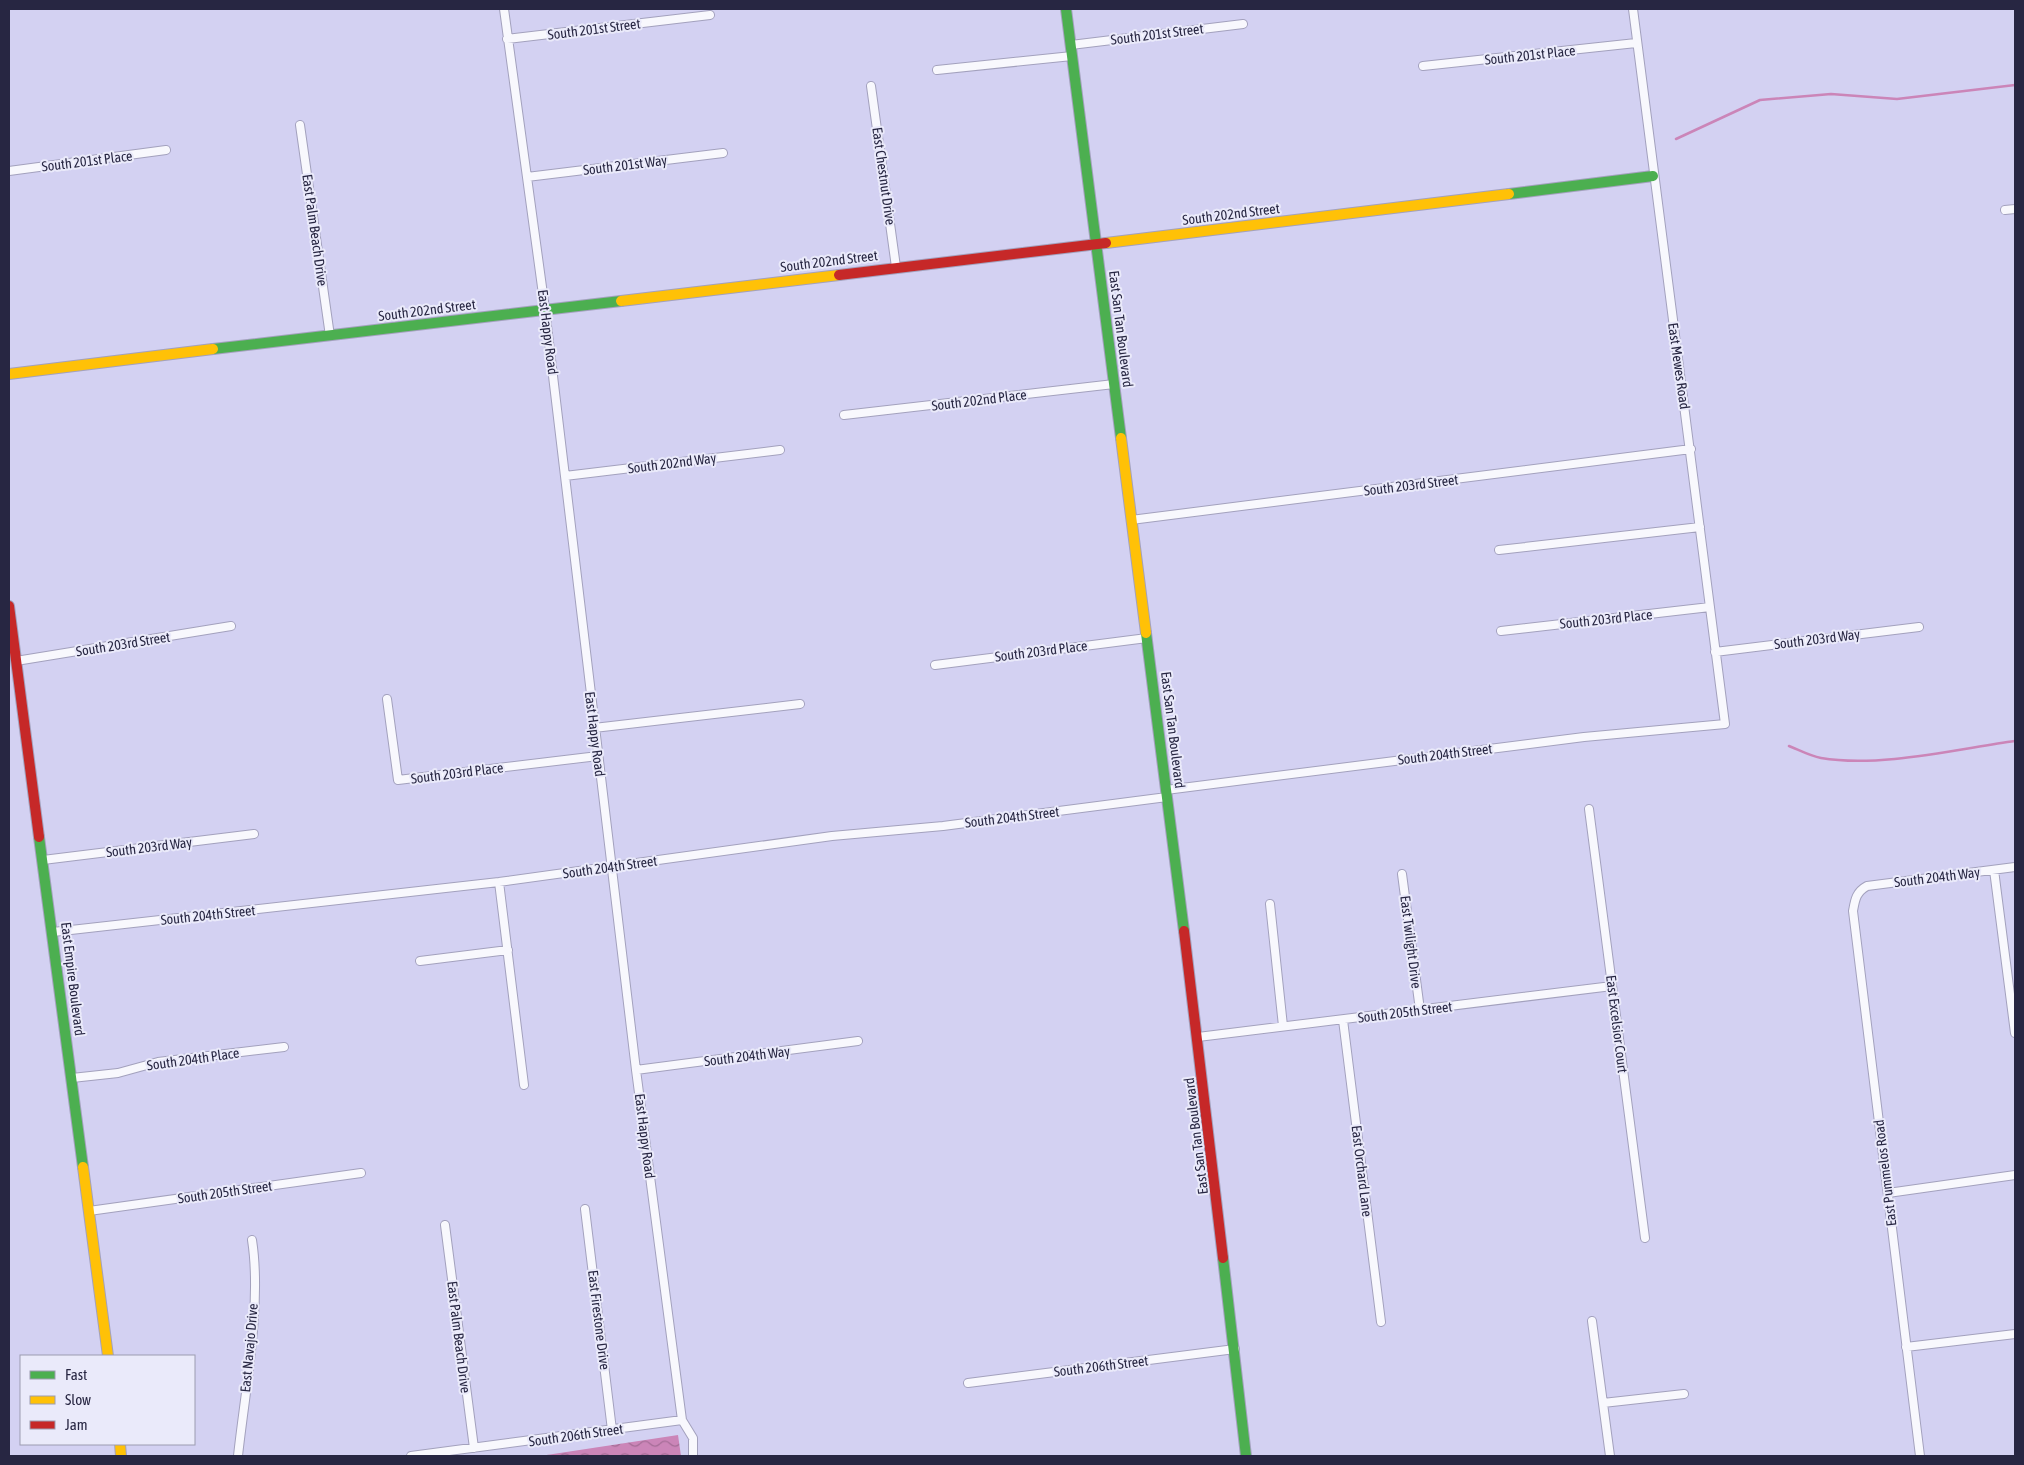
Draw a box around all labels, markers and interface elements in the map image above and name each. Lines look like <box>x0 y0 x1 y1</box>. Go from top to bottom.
street label: South 201st Street <box>547 15 641 43</box>
street label: South 201st Street <box>1110 20 1204 48</box>
street label: South 201st Place <box>1484 42 1576 68</box>
street label: East Chestnut Drive <box>869 126 899 226</box>
street label: South 201st Place <box>41 148 133 174</box>
street label: South 201st Way <box>582 152 668 178</box>
street label: East Palm Beach Drive <box>299 173 331 287</box>
street label: South 202nd Street <box>1182 200 1280 228</box>
street label: South 202nd Street <box>780 247 878 275</box>
street label: East San Tan Boulevard <box>1106 270 1136 388</box>
street label: East Happy Road <box>535 289 561 375</box>
street label: South 202nd Street <box>378 296 476 324</box>
street label: East Mewes Road <box>1665 322 1693 410</box>
street label: South 202nd Place <box>931 386 1027 414</box>
street label: South 202nd Way <box>627 450 717 476</box>
street label: South 203rd Street <box>1363 471 1459 499</box>
street label: South 203rd Place <box>1559 606 1653 632</box>
street label: South 203rd Way <box>1773 626 1861 652</box>
street label: South 203rd Street <box>75 629 171 659</box>
street label: South 203rd Place <box>994 637 1088 665</box>
street label: East San Tan Boulevard <box>1158 671 1188 789</box>
street label: East Happy Road <box>582 691 608 777</box>
street label: South 204th Street <box>1397 740 1493 768</box>
street label: South 203rd Place <box>410 759 504 787</box>
street label: South 204th Street <box>964 803 1060 831</box>
street label: South 203rd Way <box>105 834 193 860</box>
street label: South 204th Street <box>562 852 658 882</box>
street label: South 204th Way <box>1893 864 1981 890</box>
street label: East Twilight Drive <box>1397 895 1425 989</box>
street label: South 204th Street <box>160 902 256 928</box>
street label: East Empire Boulevard <box>58 921 88 1037</box>
street label: East Excelsior Court <box>1603 974 1631 1074</box>
street label: South 205th Street <box>1357 998 1453 1026</box>
street label: South 204th Way <box>703 1043 791 1069</box>
street label: South 204th Place <box>146 1045 240 1073</box>
street label: East San Tan Boulevard <box>1181 1077 1211 1195</box>
street label: East Happy Road <box>632 1093 658 1179</box>
street label: East Pummelos Road <box>1871 1119 1899 1227</box>
street label: East Orchard Lane <box>1348 1124 1376 1218</box>
street label: South 205th Street <box>177 1177 273 1207</box>
street label: East Firestone Drive <box>585 1269 613 1371</box>
street label: East Palm Beach Drive <box>444 1280 474 1394</box>
street label: East Navajo Drive <box>237 1303 261 1393</box>
street label: South 206th Street <box>1053 1352 1149 1380</box>
legend <box>20 1355 195 1445</box>
text: Fast <box>65 1366 87 1383</box>
text: Slow <box>65 1391 91 1408</box>
text: Jam <box>65 1416 88 1433</box>
street label: South 206th Street <box>528 1420 624 1450</box>

